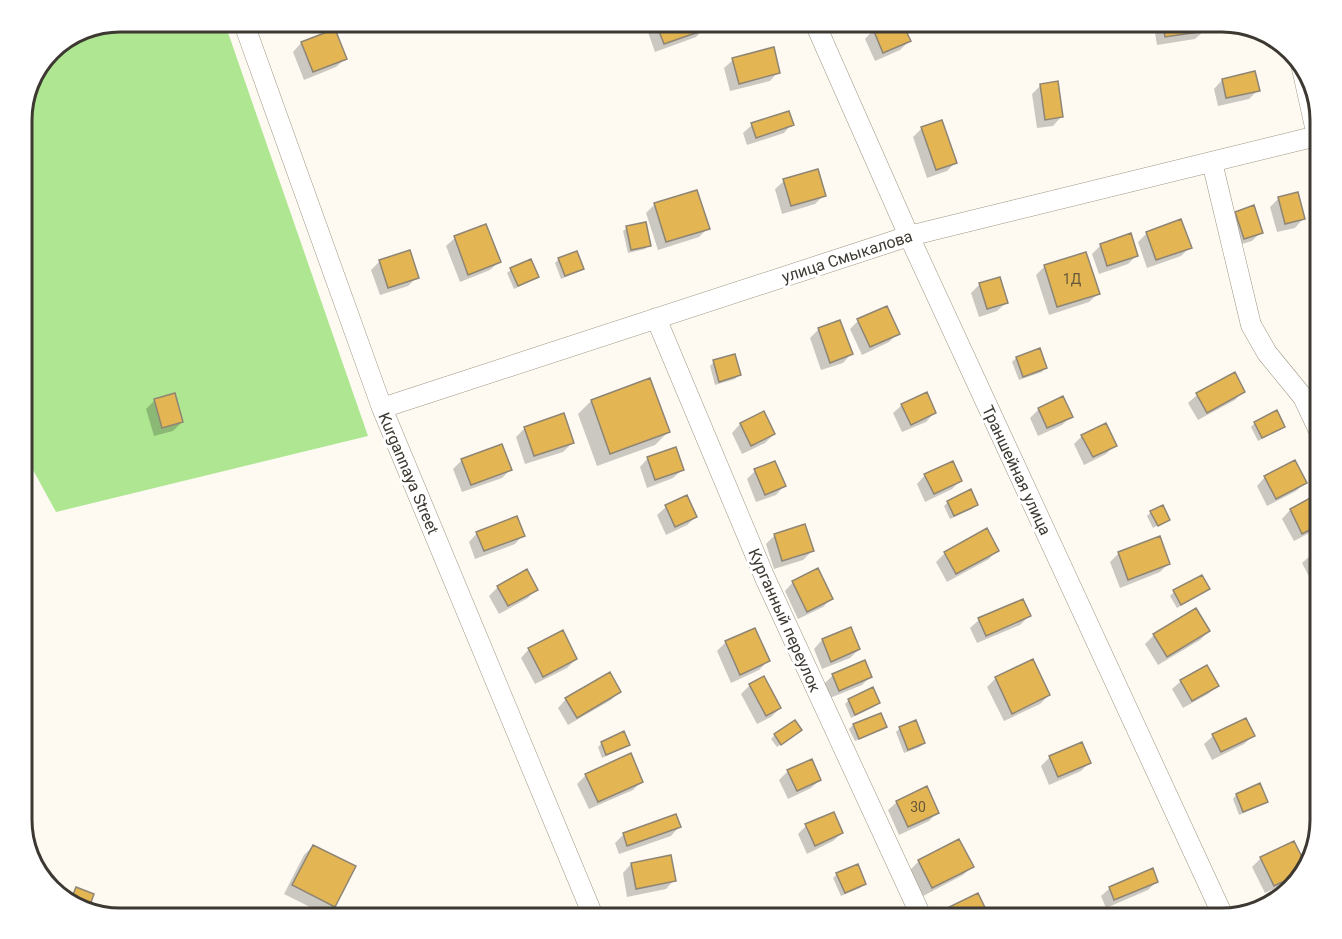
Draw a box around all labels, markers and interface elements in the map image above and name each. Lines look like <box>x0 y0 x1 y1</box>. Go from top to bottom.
street label: улица Смыкалова <box>779 226 915 287</box>
house number: 1Д <box>1063 271 1082 287</box>
street label: Траншейная улица <box>978 402 1055 538</box>
street label: Kurgannaya Street <box>374 410 443 537</box>
street label: Курганный переулок <box>744 545 825 695</box>
house number: 30 <box>910 799 926 815</box>

